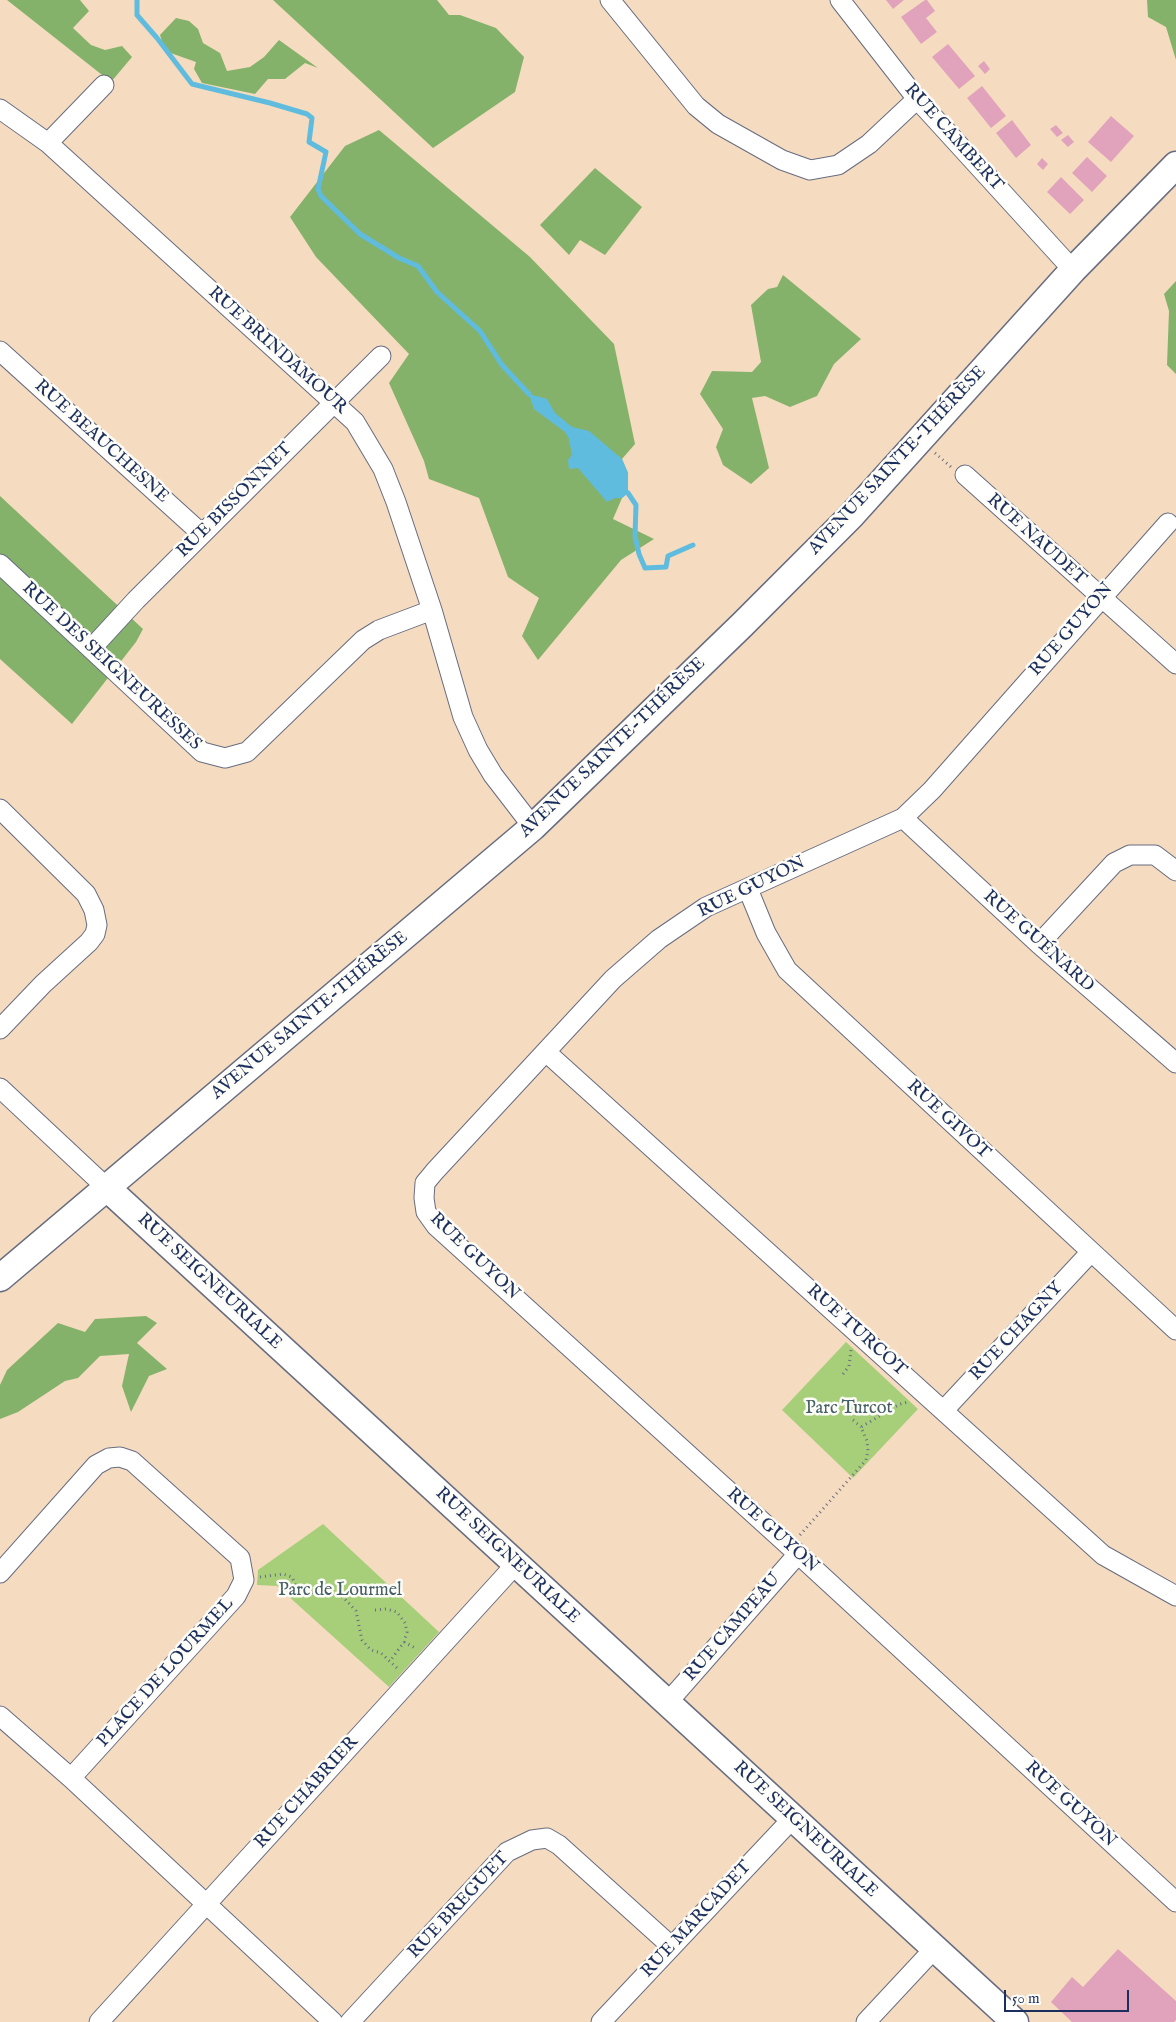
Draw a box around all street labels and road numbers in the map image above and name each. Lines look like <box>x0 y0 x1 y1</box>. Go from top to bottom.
street label: RUE CAMBERT <box>899 80 1007 196</box>
street label: RUE BRINDAMOUR <box>203 283 351 419</box>
street label: AVENUE SAINTE-THÉRÈSE <box>805 362 991 560</box>
street label: RUE BEAUCHESNE <box>29 376 173 508</box>
street label: RUE BISSONNET <box>173 439 297 563</box>
street label: RUE NAUDET <box>982 490 1090 590</box>
street label: RUE DES SEIGNEURESSES <box>17 578 205 756</box>
street label: RUE GUYON <box>1026 579 1118 681</box>
street label: AVENUE SAINTE-THÉRÈSE <box>515 653 711 843</box>
street label: RUE GUYON <box>695 853 809 923</box>
street label: RUE GUÉNARD <box>978 886 1098 998</box>
street label: AVENUE SAINTE-THÉRÈSE <box>207 927 413 1105</box>
street label: RUE GIVOT <box>902 1076 994 1164</box>
street label: RUE SEIGNEURIALE <box>132 1209 286 1355</box>
street label: RUE GUYON <box>425 1209 523 1305</box>
street label: RUE CHAGNY <box>966 1278 1068 1386</box>
street label: RUE TURCOT <box>801 1280 911 1382</box>
street label: RUE SEIGNEURIALE <box>430 1483 584 1629</box>
street label: RUE GUYON <box>721 1484 823 1578</box>
street label: RUE CAMPEAU <box>680 1570 786 1686</box>
street label: PLACE DE LOURMEL <box>93 1594 239 1752</box>
street label: RUE CHABRIER <box>251 1732 363 1854</box>
street label: RUE SEIGNEURIALE <box>728 1757 882 1903</box>
street label: RUE GUYON <box>1020 1757 1120 1853</box>
street label: RUE BREGUET <box>404 1848 514 1964</box>
street label: RUE MARCADET <box>637 1857 757 1983</box>

